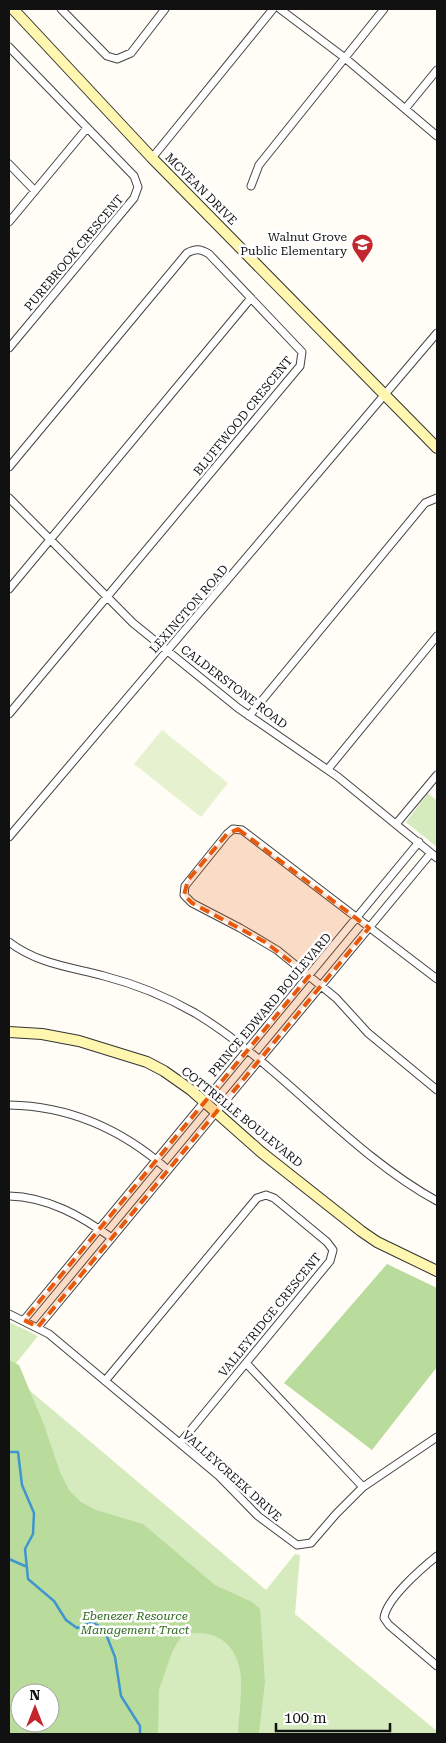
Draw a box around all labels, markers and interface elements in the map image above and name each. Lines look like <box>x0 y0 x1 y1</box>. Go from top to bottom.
street label: MCVEAN DRIVE <box>162 150 240 228</box>
street label: PUREBROOK CRESCENT <box>22 192 126 314</box>
place label: Walnut Grove Public Elementary <box>240 230 348 258</box>
school or university icon: Walnut Grove Public Elementary <box>351 232 375 263</box>
street label: BLUFFWOOD CRESCENT <box>191 354 295 478</box>
street label: LEXINGTON ROAD <box>147 562 231 656</box>
street label: CALDERSTONE ROAD <box>178 642 290 732</box>
street label: PRINCE EDWARD BOULEVARD <box>206 930 334 1080</box>
street label: COTTRELLE BOULEVARD <box>179 1064 305 1170</box>
street label: VALLEYRIDGE CRESCENT <box>216 1250 324 1380</box>
street label: VALLEYCREEK DRIVE <box>180 1428 284 1524</box>
park label: Ebenezer Resource Management Tract <box>80 1609 190 1637</box>
north arrow <box>10 1683 60 1733</box>
text: N <box>30 1687 41 1703</box>
scale bar <box>276 1700 390 1732</box>
text: 100 m <box>284 1709 327 1727</box>

